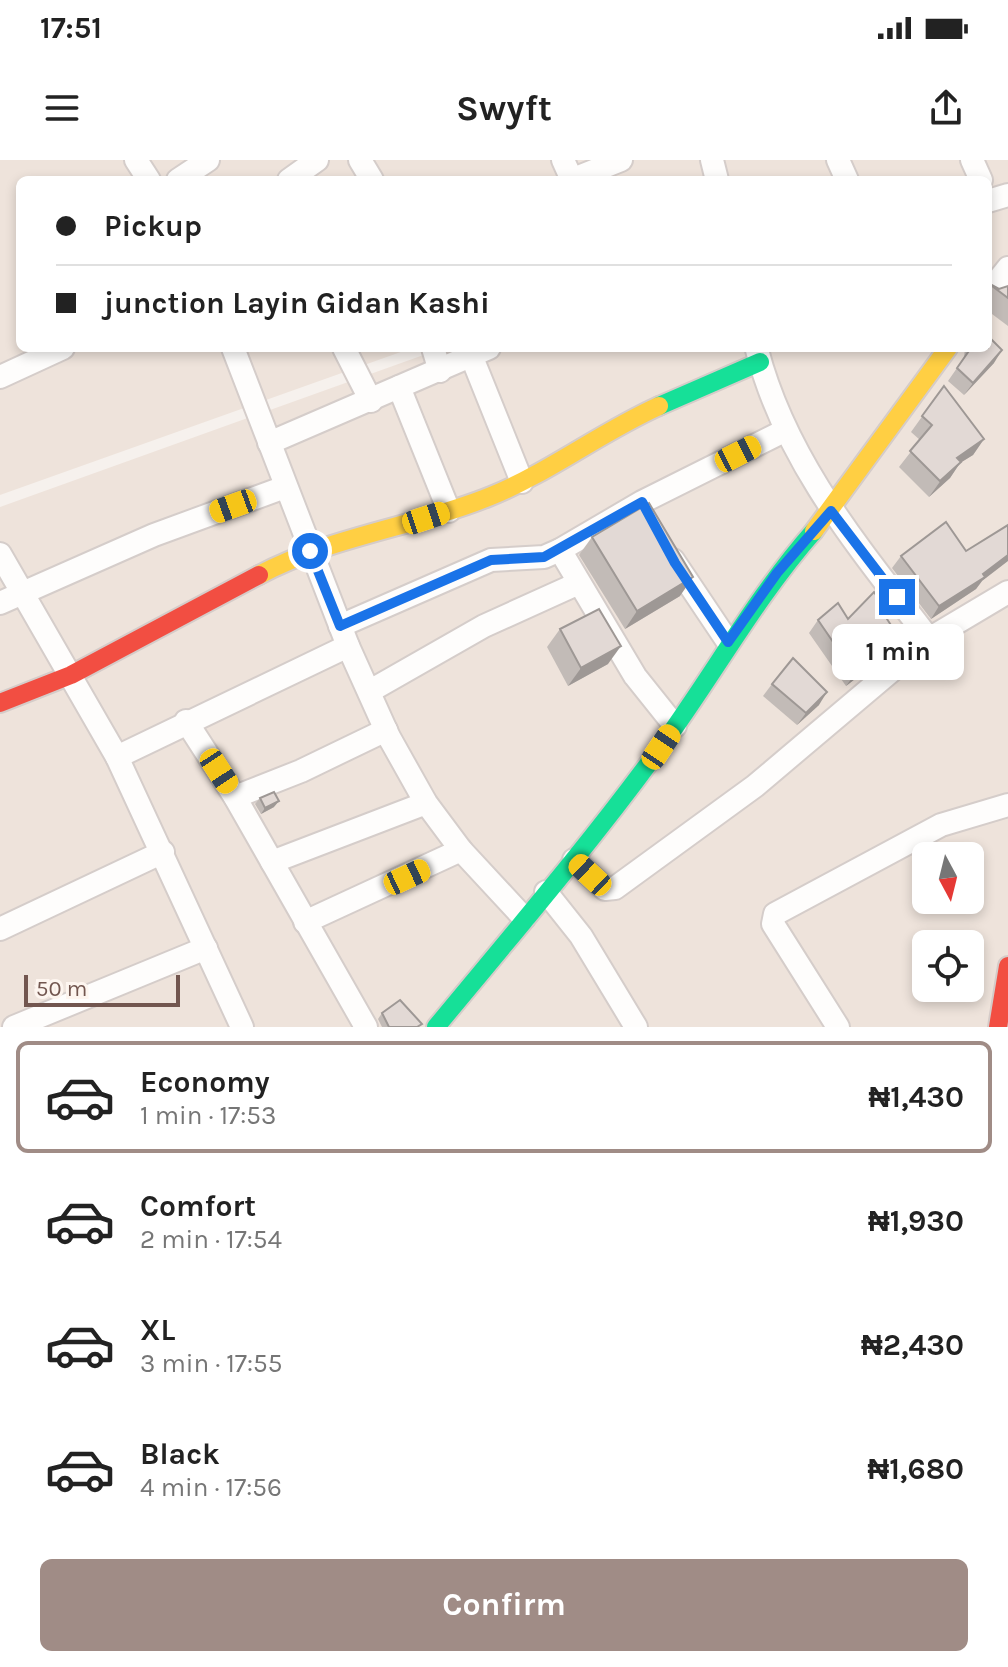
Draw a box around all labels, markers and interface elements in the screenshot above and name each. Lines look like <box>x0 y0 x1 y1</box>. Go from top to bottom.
text: 17:51 <box>40 10 102 46</box>
icon: menu <box>40 86 84 130</box>
icon: share <box>924 86 968 130</box>
text: Swyft <box>456 87 552 129</box>
text: Pickup <box>104 208 202 244</box>
text: junction Layin Gidan Kashi <box>104 285 490 321</box>
car <box>711 432 765 476</box>
car <box>206 487 260 525</box>
car <box>399 499 453 537</box>
route start <box>292 533 328 569</box>
route end <box>879 579 915 615</box>
callout: 1 min <box>831 625 963 681</box>
text: 1 min <box>865 636 931 667</box>
car <box>638 720 684 774</box>
car <box>196 744 242 798</box>
north arrow <box>912 842 984 914</box>
map controls <box>912 842 984 1002</box>
car <box>564 850 616 900</box>
car <box>380 856 434 898</box>
button: locate <box>912 930 984 1002</box>
scale bar <box>24 971 180 1007</box>
text: 50 m <box>36 976 87 1002</box>
icon: car <box>44 1061 116 1133</box>
text: Economy <box>140 1064 270 1100</box>
text: ₦1,430 <box>869 1079 964 1115</box>
text: 1 min · 17:53 <box>140 1100 276 1131</box>
icon: car <box>44 1185 116 1257</box>
text: Comfort <box>140 1188 256 1224</box>
text: ₦1,930 <box>868 1203 964 1239</box>
text: 2 min · 17:54 <box>140 1224 282 1255</box>
icon: car <box>44 1309 116 1381</box>
text: XL <box>140 1312 175 1348</box>
text: ₦2,430 <box>861 1327 964 1363</box>
text: 3 min · 17:55 <box>140 1348 282 1379</box>
icon: car <box>44 1433 116 1505</box>
text: Black <box>140 1436 220 1472</box>
text: ₦1,680 <box>867 1451 964 1487</box>
text: 4 min · 17:56 <box>140 1472 282 1503</box>
button: Confirm <box>40 1559 968 1651</box>

